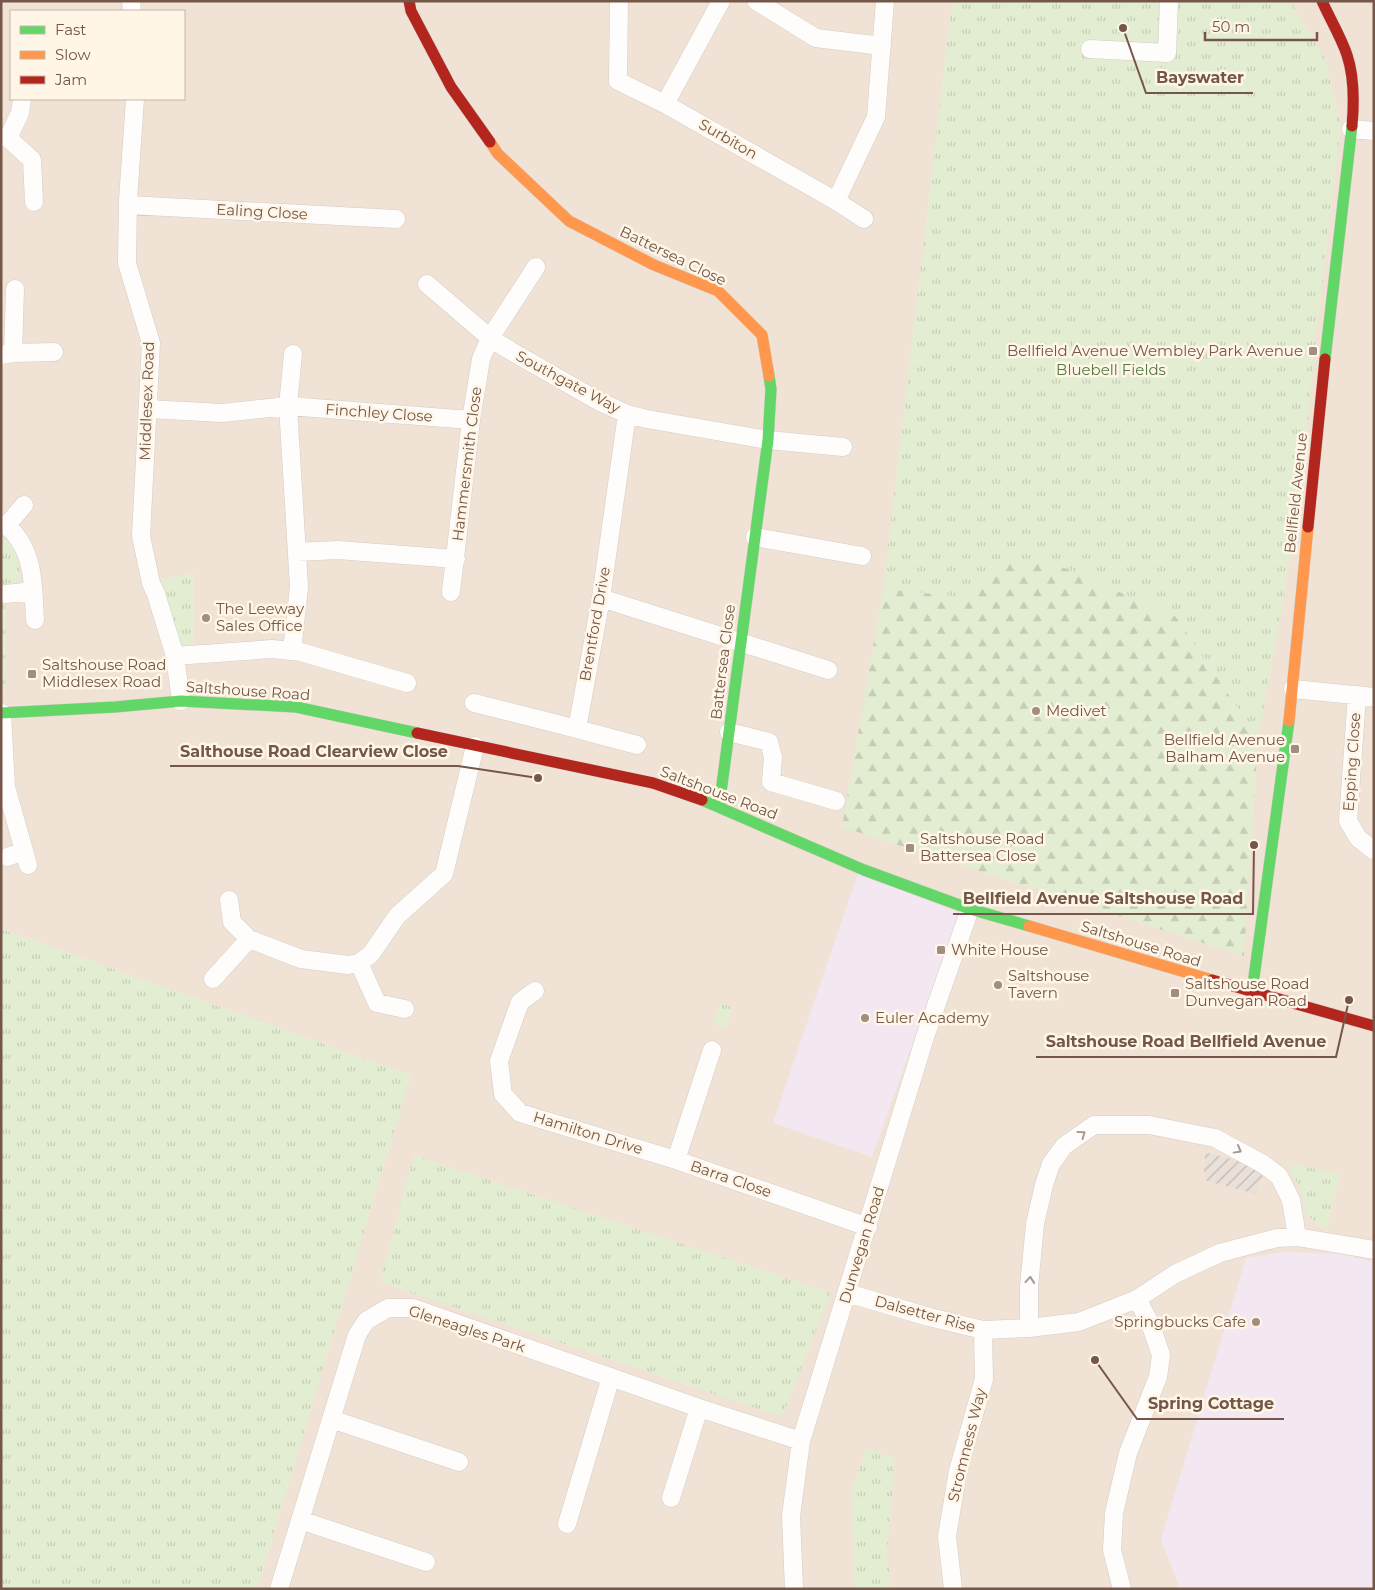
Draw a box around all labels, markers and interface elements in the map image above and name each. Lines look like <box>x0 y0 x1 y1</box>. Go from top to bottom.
legend <box>10 10 185 100</box>
scale bar <box>1205 10 1318 42</box>
text: 50 m <box>1212 17 1250 36</box>
text: Fast <box>55 20 86 39</box>
text: Slow <box>55 45 91 64</box>
callout: Bayswater <box>1146 62 1253 93</box>
text: Bayswater <box>1156 68 1244 87</box>
text: Jam <box>54 70 87 89</box>
street label: Surbiton <box>696 114 761 163</box>
street label: Ealing Close <box>216 200 308 223</box>
street label: Battersea Close <box>617 222 730 290</box>
street label: Middlesex Road <box>135 341 158 461</box>
place label: Bellfield Avenue Wembley Park Avenue <box>1007 341 1303 360</box>
marker: Bellfield Avenue Wembley Park Avenue <box>1307 345 1319 357</box>
street label: Southgate Way <box>513 346 624 417</box>
park label: Bluebell Fields <box>1056 360 1166 379</box>
street label: Hammersmith Close <box>448 386 485 542</box>
street label: Finchley Close <box>325 399 433 426</box>
street label: Bellfield Avenue <box>1280 432 1311 554</box>
street label: Brentford Drive <box>575 565 614 683</box>
place label: The Leeway Sales Office <box>216 599 305 635</box>
street label: Battersea Close <box>706 603 739 721</box>
marker: The Leeway Sales Office <box>200 612 212 624</box>
place label: Saltshouse Road Middlesex Road <box>42 655 167 691</box>
marker: Saltshouse Road Middlesex Road <box>26 668 38 680</box>
street label: Saltshouse Road <box>185 677 311 704</box>
place label: Medivet <box>1046 701 1107 720</box>
marker: Medivet <box>1030 705 1042 717</box>
street label: Epping Close <box>1339 712 1364 812</box>
place label: Bellfield Avenue Balham Avenue <box>1164 730 1285 766</box>
callout: Salthouse Road Clearview Close <box>170 735 458 766</box>
text: Salthouse Road Clearview Close <box>180 742 448 761</box>
marker: Bellfield Avenue Balham Avenue <box>1289 743 1301 755</box>
street label: Saltshouse Road <box>658 761 781 824</box>
place label: Saltshouse Road Battersea Close <box>920 829 1045 865</box>
marker: Saltshouse Road Battersea Close <box>904 842 916 854</box>
callout: Bellfield Avenue Saltshouse Road <box>953 883 1253 914</box>
text: Bellfield Avenue Saltshouse Road <box>963 889 1243 908</box>
street label: Saltshouse Road <box>1079 916 1203 971</box>
place label: White House <box>951 940 1048 959</box>
marker: White House <box>935 944 947 956</box>
place label: Saltshouse Tavern <box>1008 966 1089 1002</box>
place label: Saltshouse Road Dunvegan Road <box>1185 974 1310 1010</box>
marker: Saltshouse Tavern <box>992 979 1004 991</box>
marker: Saltshouse Road Dunvegan Road <box>1169 987 1181 999</box>
place label: Euler Academy <box>875 1008 990 1027</box>
marker: Euler Academy <box>859 1012 871 1024</box>
callout: Saltshouse Road Bellfield Avenue <box>1036 1026 1336 1057</box>
text: Saltshouse Road Bellfield Avenue <box>1046 1032 1326 1051</box>
street label: Hamilton Drive <box>531 1107 645 1158</box>
one-way arrow <box>1076 1131 1085 1139</box>
one-way arrow <box>1232 1144 1241 1154</box>
street label: Barra Close <box>688 1156 774 1201</box>
street label: Dunvegan Road <box>835 1184 888 1306</box>
one-way arrow <box>1024 1275 1035 1283</box>
street label: Dalsetter Rise <box>873 1291 978 1336</box>
street label: Gleneagles Park <box>406 1301 528 1356</box>
place label: Springbucks Cafe <box>1114 1312 1246 1331</box>
marker: Springbucks Cafe <box>1250 1316 1262 1328</box>
street label: Stromness Way <box>943 1385 990 1504</box>
callout: Spring Cottage <box>1137 1388 1284 1419</box>
text: Spring Cottage <box>1148 1394 1274 1413</box>

